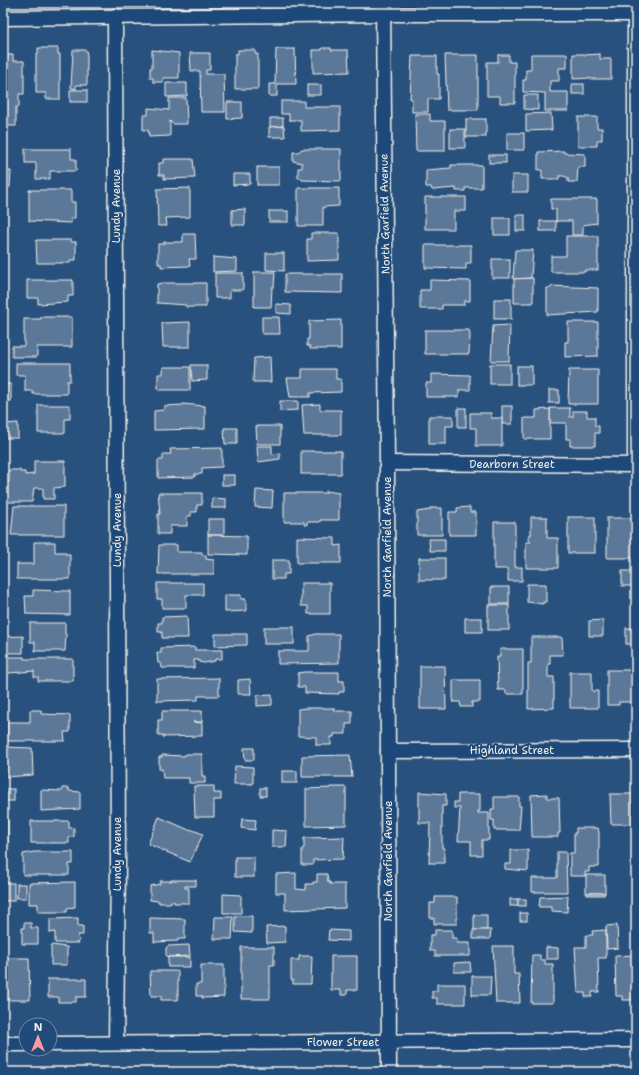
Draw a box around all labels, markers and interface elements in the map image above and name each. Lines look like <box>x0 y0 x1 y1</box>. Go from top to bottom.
street label: North Garfield Avenue <box>376 153 394 275</box>
street label: Lundy Avenue <box>109 169 124 243</box>
street label: Dearborn Street <box>469 457 555 472</box>
street label: North Garfield Avenue <box>380 477 395 597</box>
street label: Lundy Avenue <box>110 493 125 567</box>
street label: Highland Street <box>470 743 554 758</box>
street label: North Garfield Avenue <box>381 801 396 921</box>
street label: Lundy Avenue <box>110 817 125 891</box>
north arrow <box>18 1017 58 1057</box>
text: N <box>34 1020 43 1035</box>
street label: Flower Street <box>307 1035 379 1050</box>

